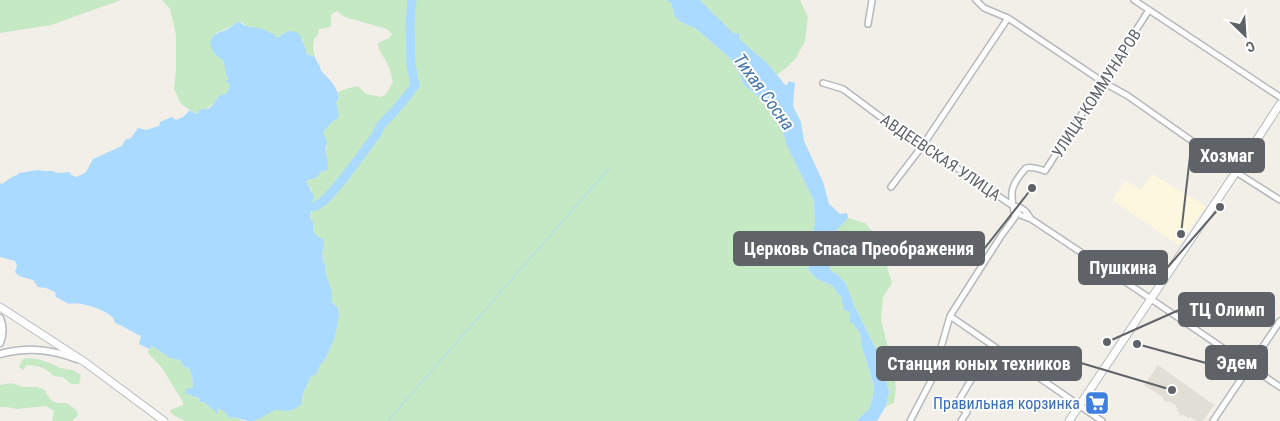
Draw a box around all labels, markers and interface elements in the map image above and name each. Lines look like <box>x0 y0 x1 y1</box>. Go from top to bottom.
north arrow <box>1220 10 1270 60</box>
street label: УЛИЦА КОММУНАРОВ <box>1048 26 1145 161</box>
text: С <box>1243 38 1257 56</box>
water label: Тихая Сосна <box>730 49 799 134</box>
street label: АВДЕЕВСКАЯ УЛИЦА <box>877 110 1004 205</box>
callout: Хозмаг <box>1190 139 1264 172</box>
text: Хозмаг <box>1200 145 1254 166</box>
callout: Церковь Спаса Преображения <box>734 232 984 265</box>
text: Церковь Спаса Преображения <box>744 238 974 259</box>
callout: Пушкина <box>1079 251 1167 284</box>
text: Пушкина <box>1089 257 1157 278</box>
callout: ТЦ Олимп <box>1179 293 1274 326</box>
text: ТЦ Олимп <box>1189 299 1265 320</box>
callout: Эдем <box>1206 346 1267 379</box>
callout: Станция юных техников <box>877 347 1081 380</box>
text: Эдем <box>1217 352 1257 373</box>
text: Станция юных техников <box>887 353 1071 374</box>
supermarket icon: Правильная корзинка <box>1084 390 1110 416</box>
place label: Правильная корзинка <box>933 394 1080 413</box>

